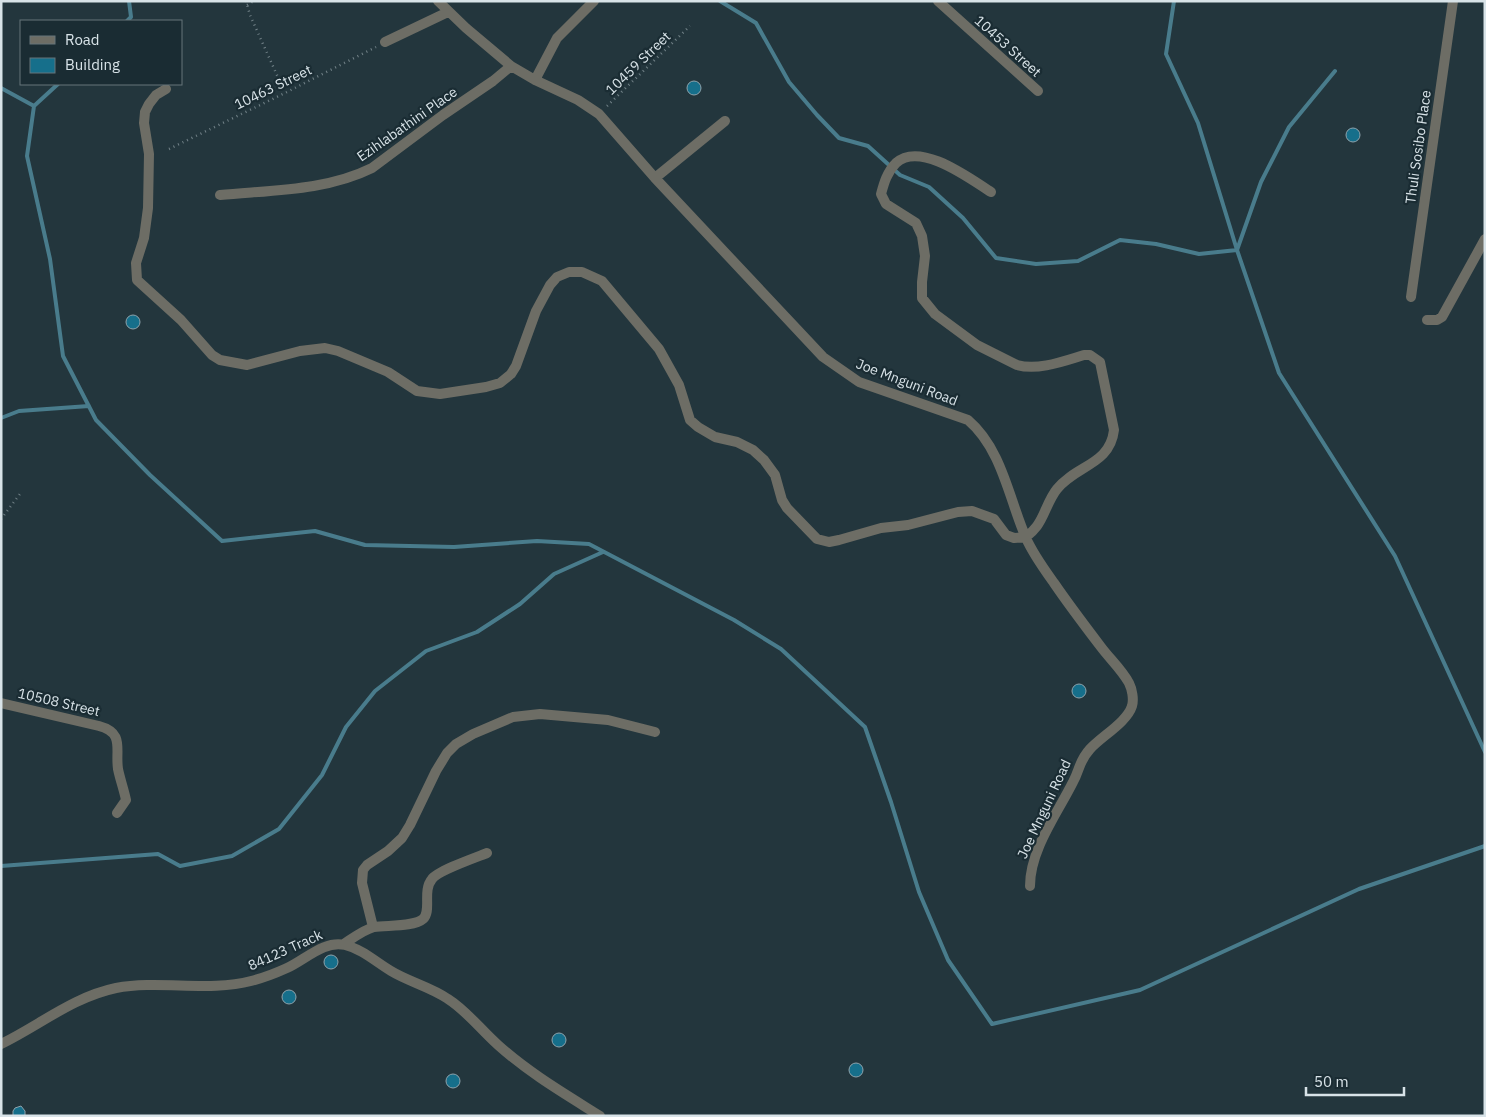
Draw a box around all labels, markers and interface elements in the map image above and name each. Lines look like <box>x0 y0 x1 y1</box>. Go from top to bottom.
street label: 10453 Street <box>971 11 1045 81</box>
legend <box>20 20 182 85</box>
street label: 10459 Street <box>602 27 674 99</box>
text: Road <box>65 30 100 49</box>
text: Building <box>65 55 120 74</box>
street label: 10463 Street <box>231 61 315 113</box>
street label: Ezihlabathini Place <box>353 82 461 165</box>
street label: Thuli Sosibo Place <box>1401 89 1435 205</box>
street label: Joe Mnguni Road <box>854 354 960 410</box>
street label: 10508 Street <box>16 684 102 720</box>
street label: Joe Mnguni Road <box>1013 756 1075 862</box>
street label: 84123 Track <box>245 925 326 974</box>
scale bar <box>1306 1064 1404 1096</box>
text: 50 m <box>1314 1072 1349 1091</box>

